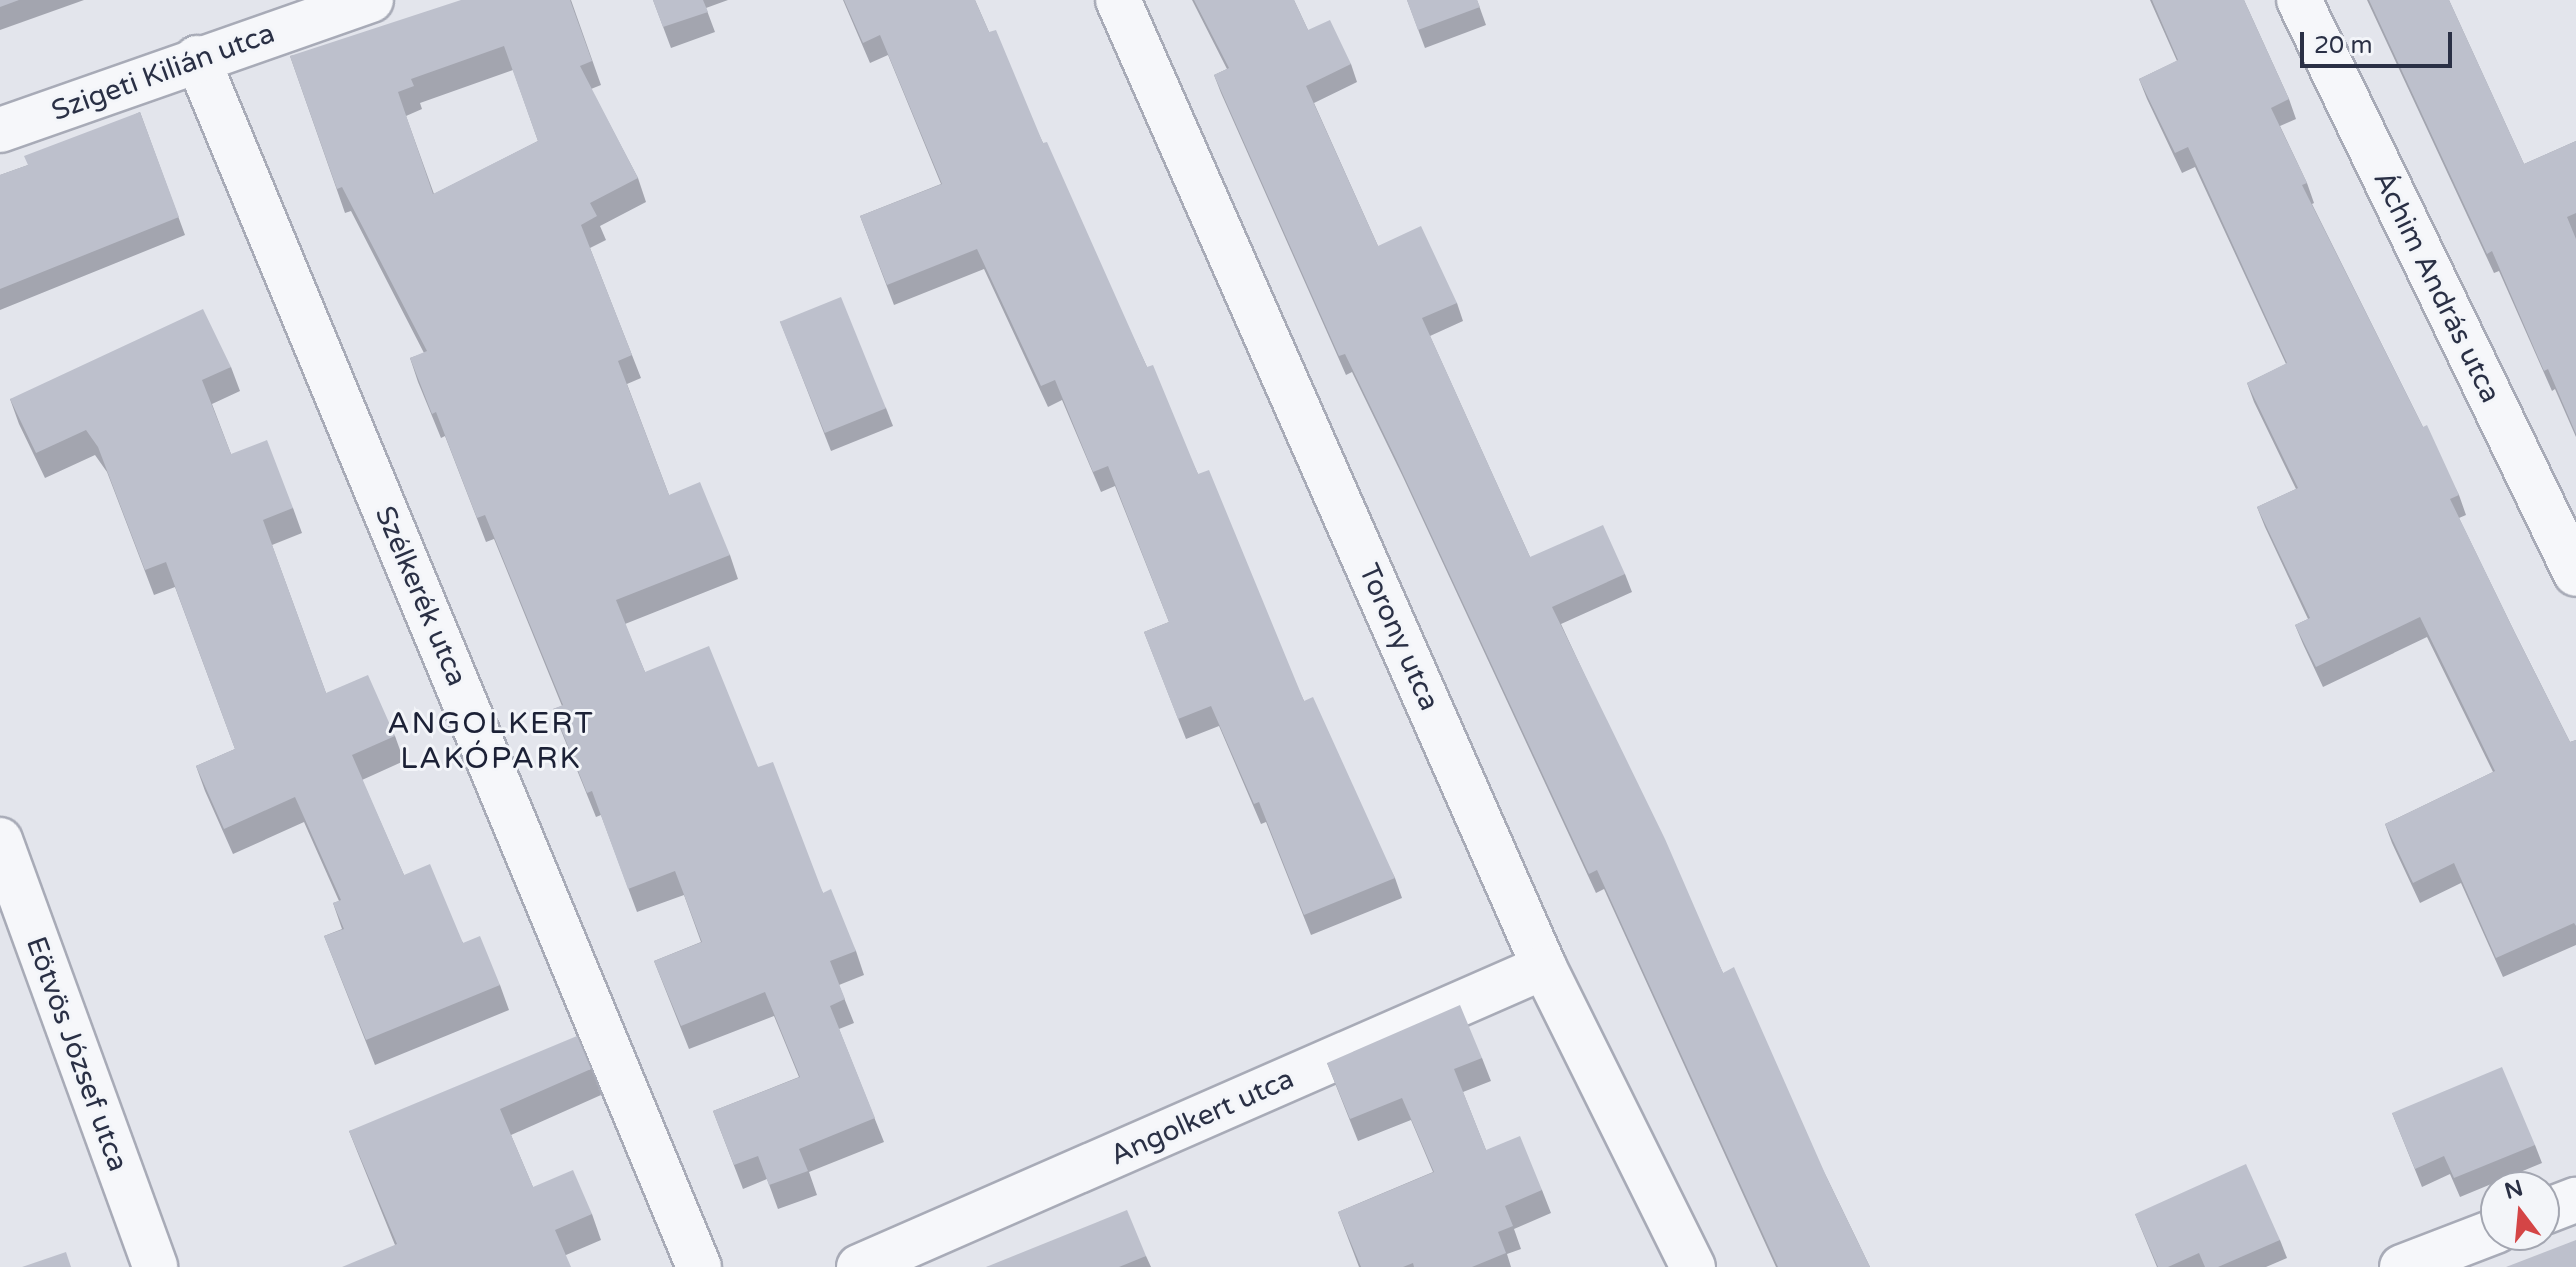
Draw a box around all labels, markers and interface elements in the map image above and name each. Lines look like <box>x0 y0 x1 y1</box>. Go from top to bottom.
street label: Szigeti Kilián utca <box>47 16 279 128</box>
scale bar <box>2304 16 2456 66</box>
text: 20 m <box>2314 31 2372 60</box>
street label: Áchim András utca <box>2366 166 2508 408</box>
street label: Szélkerék utca <box>368 501 474 691</box>
street label: Torony utca <box>1352 558 1446 716</box>
district label: ANGOLKERT LAKÓPARK <box>387 706 595 776</box>
street label: Eötvös József utca <box>19 932 135 1176</box>
street label: Angolkert utca <box>1105 1062 1299 1172</box>
north arrow <box>2480 1171 2560 1251</box>
text: N <box>2502 1175 2526 1205</box>

